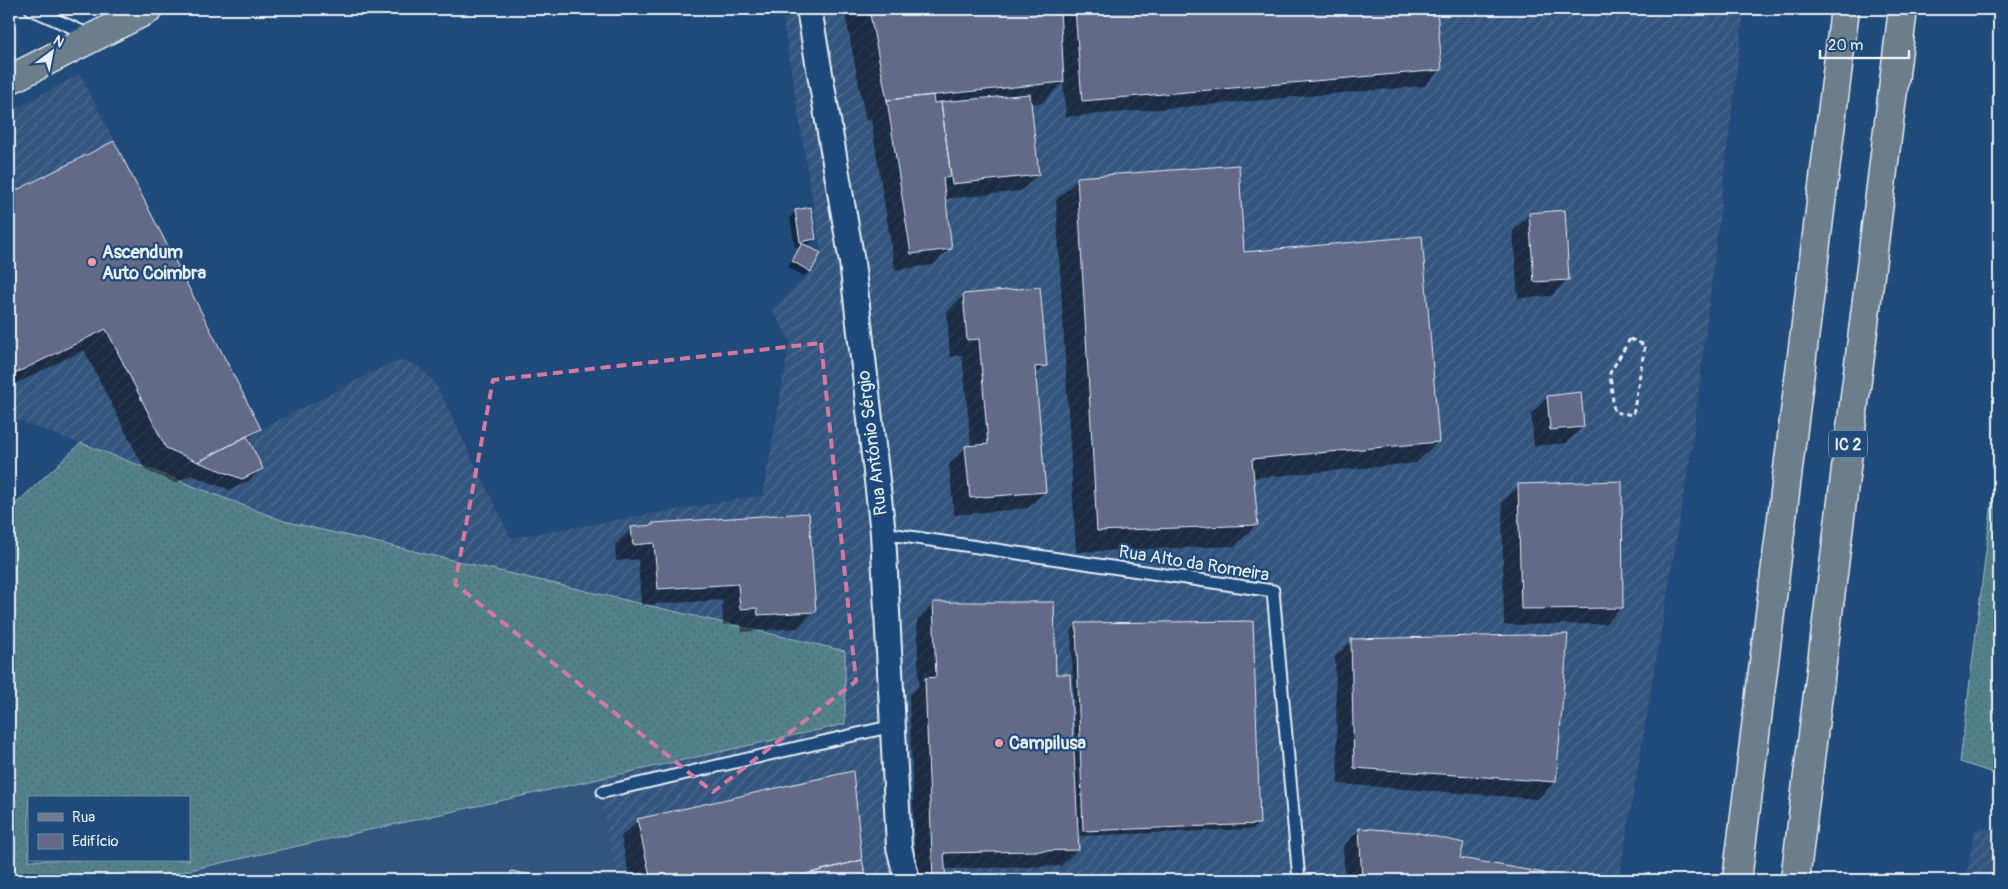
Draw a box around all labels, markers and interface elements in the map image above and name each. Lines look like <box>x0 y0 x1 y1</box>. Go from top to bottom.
north arrow <box>28 28 78 78</box>
scale bar <box>1820 28 1909 60</box>
text: N <box>50 32 67 51</box>
text: 20 m <box>1828 36 1863 55</box>
place label: Ascendum Auto Coimbra <box>102 241 207 285</box>
marker: Ascendum Auto Coimbra <box>86 256 98 268</box>
street label: Rua António Sérgio <box>852 369 893 517</box>
road number: IC 2 <box>1829 430 1867 458</box>
street label: Rua Alto da Romeira <box>1117 540 1271 587</box>
place label: Campilusa <box>1009 732 1087 755</box>
marker: Campilusa <box>993 737 1005 749</box>
legend <box>28 796 190 862</box>
text: Rua <box>72 808 95 827</box>
text: Edifício <box>72 832 118 851</box>

